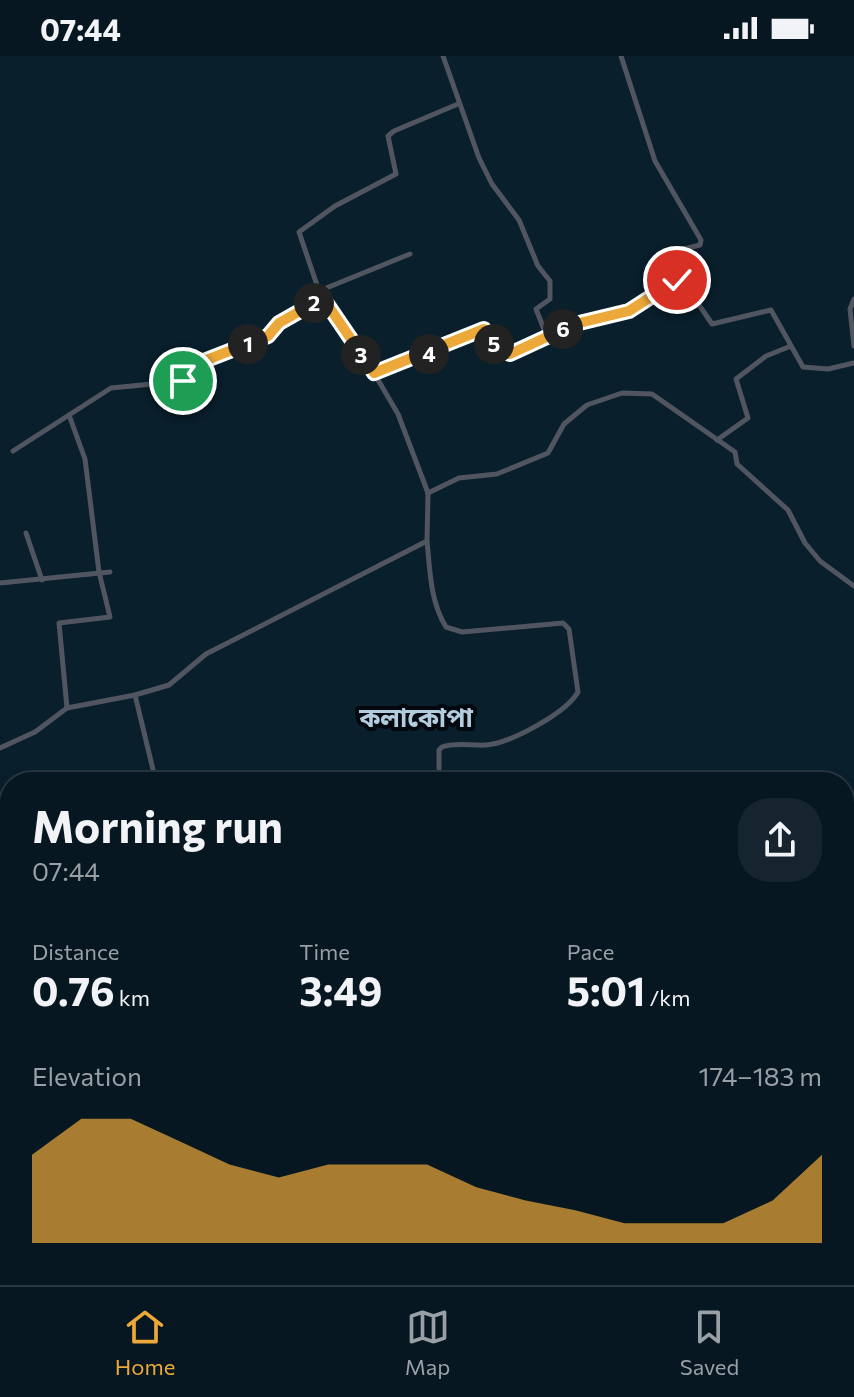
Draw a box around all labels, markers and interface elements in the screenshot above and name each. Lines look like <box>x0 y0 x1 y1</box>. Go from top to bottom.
text: 07:44 <box>40 10 121 47</box>
pin <box>643 246 711 314</box>
icon: check <box>655 258 699 302</box>
pin: 2 <box>294 283 334 323</box>
text: 2 <box>308 289 320 316</box>
pin: 6 <box>543 309 583 349</box>
text: 6 <box>556 315 570 342</box>
pin: 1 <box>228 324 268 364</box>
pin: 5 <box>474 324 514 364</box>
text: 1 <box>243 330 253 357</box>
text: 5 <box>488 330 500 357</box>
pin: 4 <box>409 334 449 374</box>
pin: 3 <box>341 335 381 375</box>
text: 4 <box>422 340 436 367</box>
text: 3 <box>355 341 367 368</box>
pin <box>149 347 217 415</box>
icon: arrive <box>161 359 205 403</box>
district label: কলাকোপা <box>358 701 473 732</box>
text: Morning run <box>32 798 283 852</box>
button: share <box>738 798 822 882</box>
text: 07:44 <box>32 855 100 886</box>
text: Distance <box>32 938 119 965</box>
text: Time <box>299 938 350 965</box>
text: Pace <box>567 938 614 965</box>
text: 0.76 <box>32 965 115 1014</box>
text: 3:49 <box>299 965 382 1014</box>
text: 5:01 <box>567 965 645 1014</box>
text: km <box>115 984 150 1011</box>
text: /km <box>645 984 690 1011</box>
text: Elevation <box>32 1060 142 1091</box>
text: 174–183 m <box>698 1060 822 1091</box>
tab: Home <box>115 1305 175 1380</box>
tab: Map <box>405 1305 450 1380</box>
tab: Saved <box>680 1305 739 1380</box>

